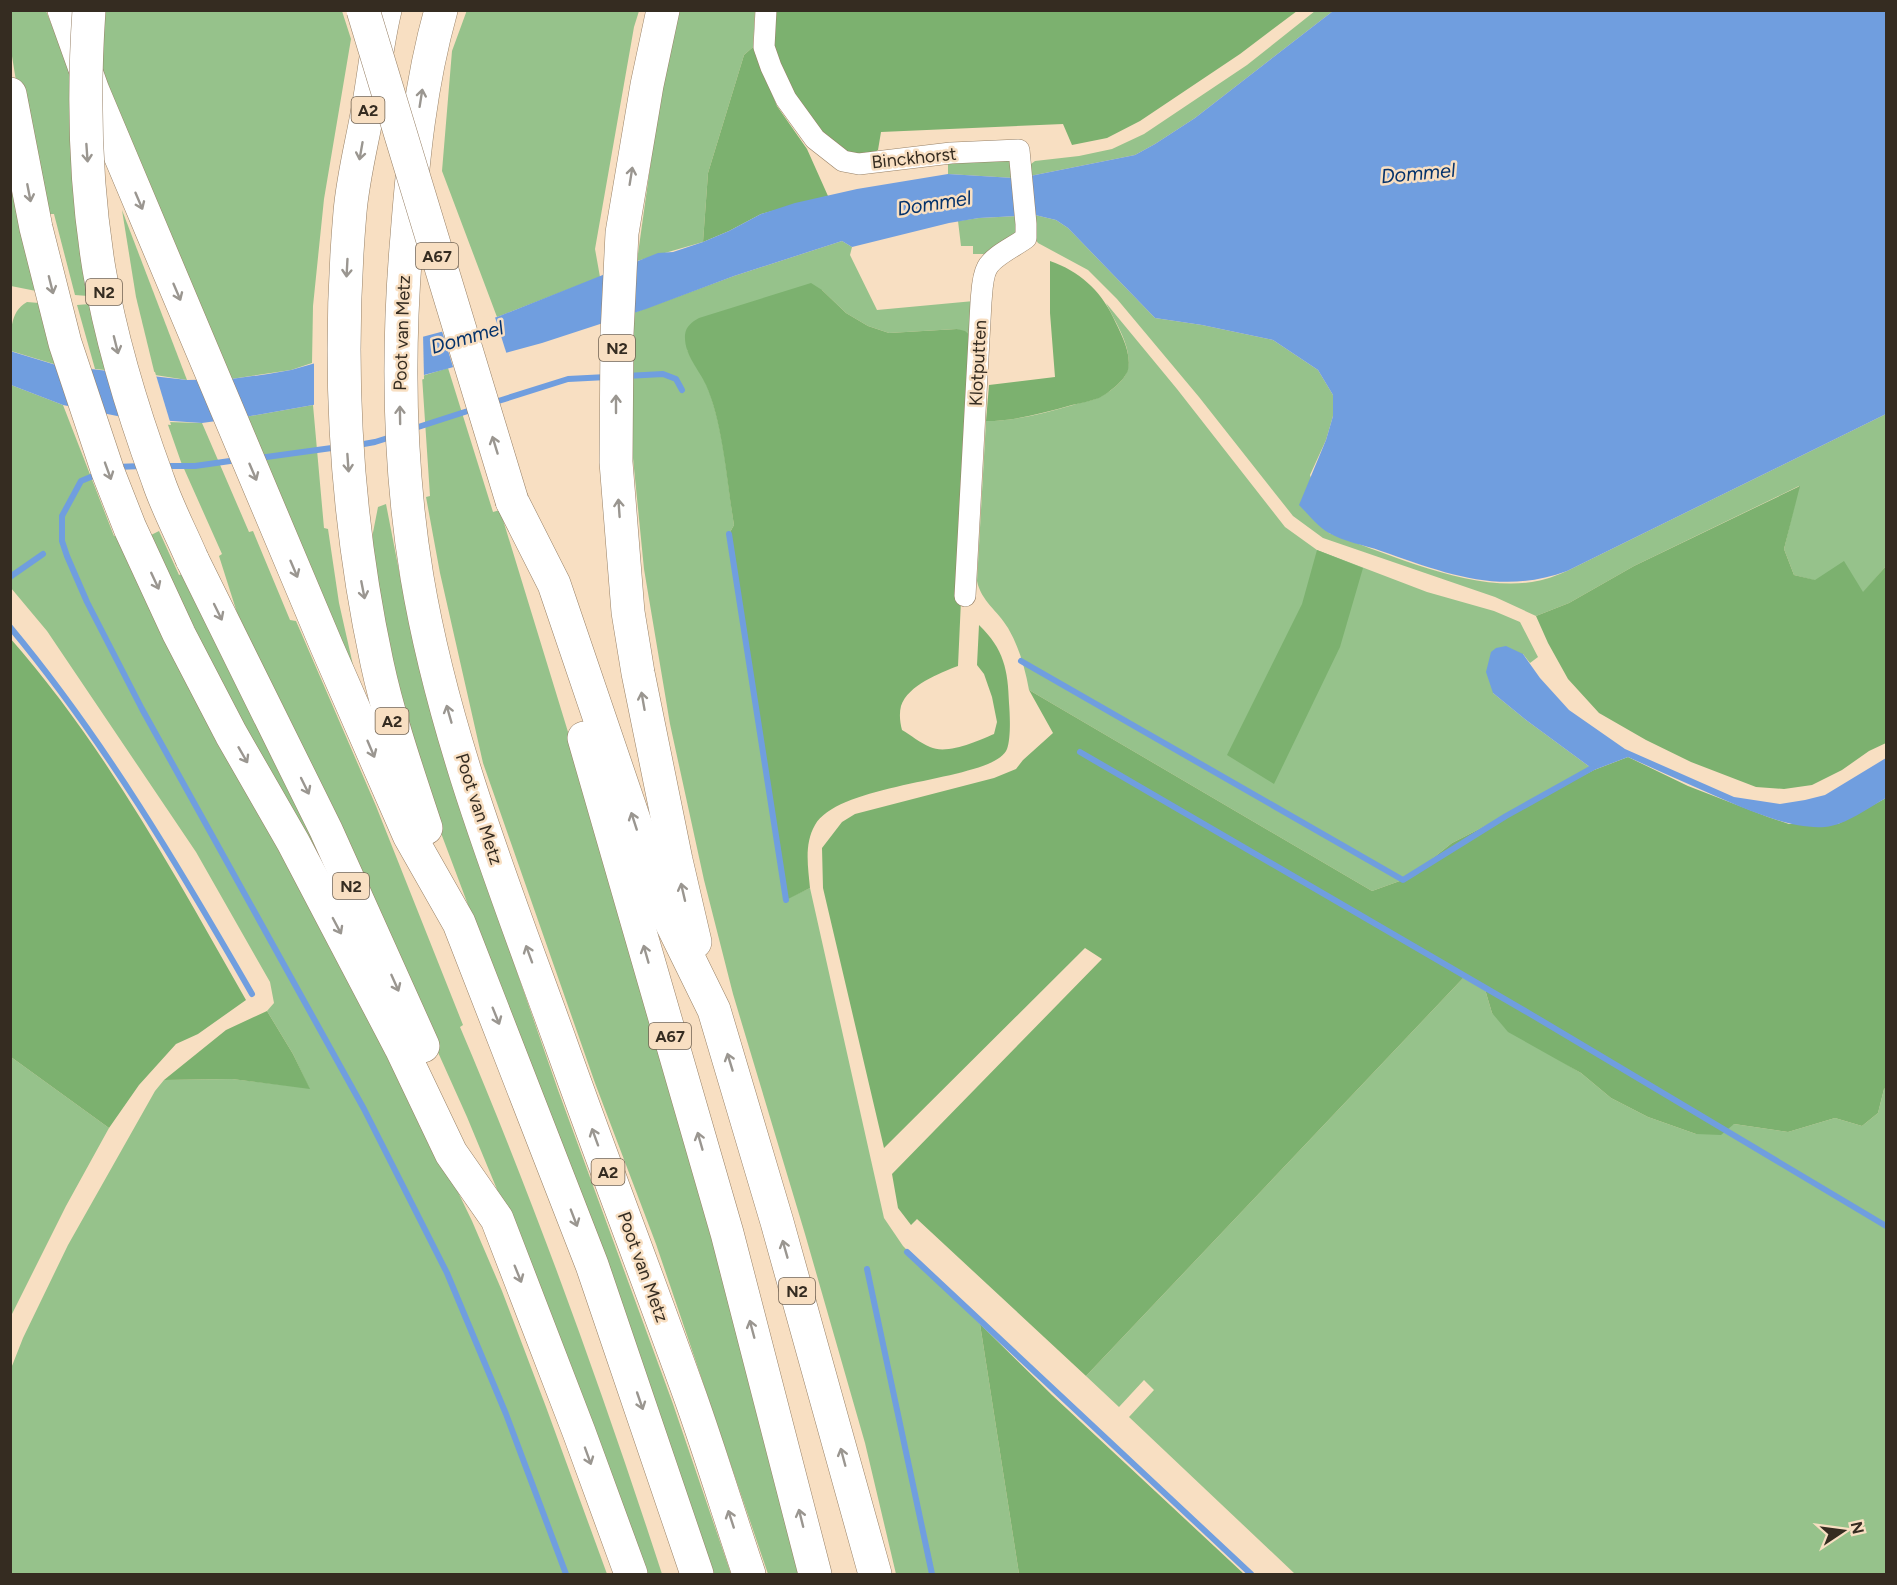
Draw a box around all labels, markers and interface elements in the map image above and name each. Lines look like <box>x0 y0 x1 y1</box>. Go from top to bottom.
one-way arrow <box>415 89 426 109</box>
road number: A2 <box>352 97 385 123</box>
one-way arrow <box>355 141 366 160</box>
one-way arrow <box>82 142 93 162</box>
street label: Binckhorst <box>870 143 958 173</box>
water label: Dommel <box>1380 158 1457 188</box>
one-way arrow <box>625 166 636 186</box>
one-way arrow <box>24 183 35 202</box>
water label: Dommel <box>895 185 973 221</box>
one-way arrow <box>134 192 145 210</box>
road number: A67 <box>416 243 458 269</box>
one-way arrow <box>341 257 352 277</box>
one-way arrow <box>45 275 57 294</box>
street label: Poot van Metz <box>389 275 415 391</box>
road number: N2 <box>86 279 122 305</box>
one-way arrow <box>173 283 184 301</box>
water label: Dommel <box>428 315 507 359</box>
street label: Klotputten <box>965 319 991 407</box>
road number: N2 <box>599 335 635 361</box>
one-way arrow <box>110 336 122 355</box>
one-way arrow <box>610 394 622 414</box>
one-way arrow <box>394 406 406 426</box>
one-way arrow <box>489 436 500 455</box>
one-way arrow <box>342 452 353 472</box>
one-way arrow <box>103 461 114 480</box>
one-way arrow <box>248 462 259 481</box>
one-way arrow <box>613 499 624 519</box>
one-way arrow <box>289 560 300 578</box>
one-way arrow <box>149 572 161 590</box>
one-way arrow <box>358 580 369 599</box>
one-way arrow <box>213 602 224 620</box>
one-way arrow <box>638 692 649 712</box>
one-way arrow <box>443 705 455 724</box>
road number: A2 <box>376 708 408 734</box>
one-way arrow <box>366 739 377 757</box>
one-way arrow <box>237 746 249 763</box>
street label: Poot van Metz <box>451 750 507 868</box>
one-way arrow <box>299 777 311 795</box>
one-way arrow <box>628 812 639 831</box>
road number: N2 <box>333 873 369 899</box>
one-way arrow <box>677 883 689 902</box>
one-way arrow <box>331 917 343 934</box>
one-way arrow <box>522 945 533 964</box>
one-way arrow <box>640 945 651 964</box>
one-way arrow <box>389 973 401 991</box>
one-way arrow <box>492 1006 503 1025</box>
road number: A67 <box>649 1023 691 1049</box>
one-way arrow <box>724 1053 735 1072</box>
one-way arrow <box>589 1129 600 1147</box>
one-way arrow <box>694 1132 705 1151</box>
road number: A2 <box>592 1159 624 1185</box>
one-way arrow <box>570 1208 581 1226</box>
street label: Poot van Metz <box>613 1209 673 1325</box>
one-way arrow <box>779 1240 790 1259</box>
one-way arrow <box>513 1264 524 1282</box>
road number: N2 <box>779 1278 815 1304</box>
one-way arrow <box>746 1320 757 1339</box>
one-way arrow <box>635 1391 646 1410</box>
one-way arrow <box>583 1446 594 1465</box>
one-way arrow <box>837 1448 848 1467</box>
north arrow <box>1813 1501 1873 1561</box>
one-way arrow <box>794 1509 806 1528</box>
one-way arrow <box>724 1510 735 1529</box>
text: N <box>1846 1520 1868 1536</box>

